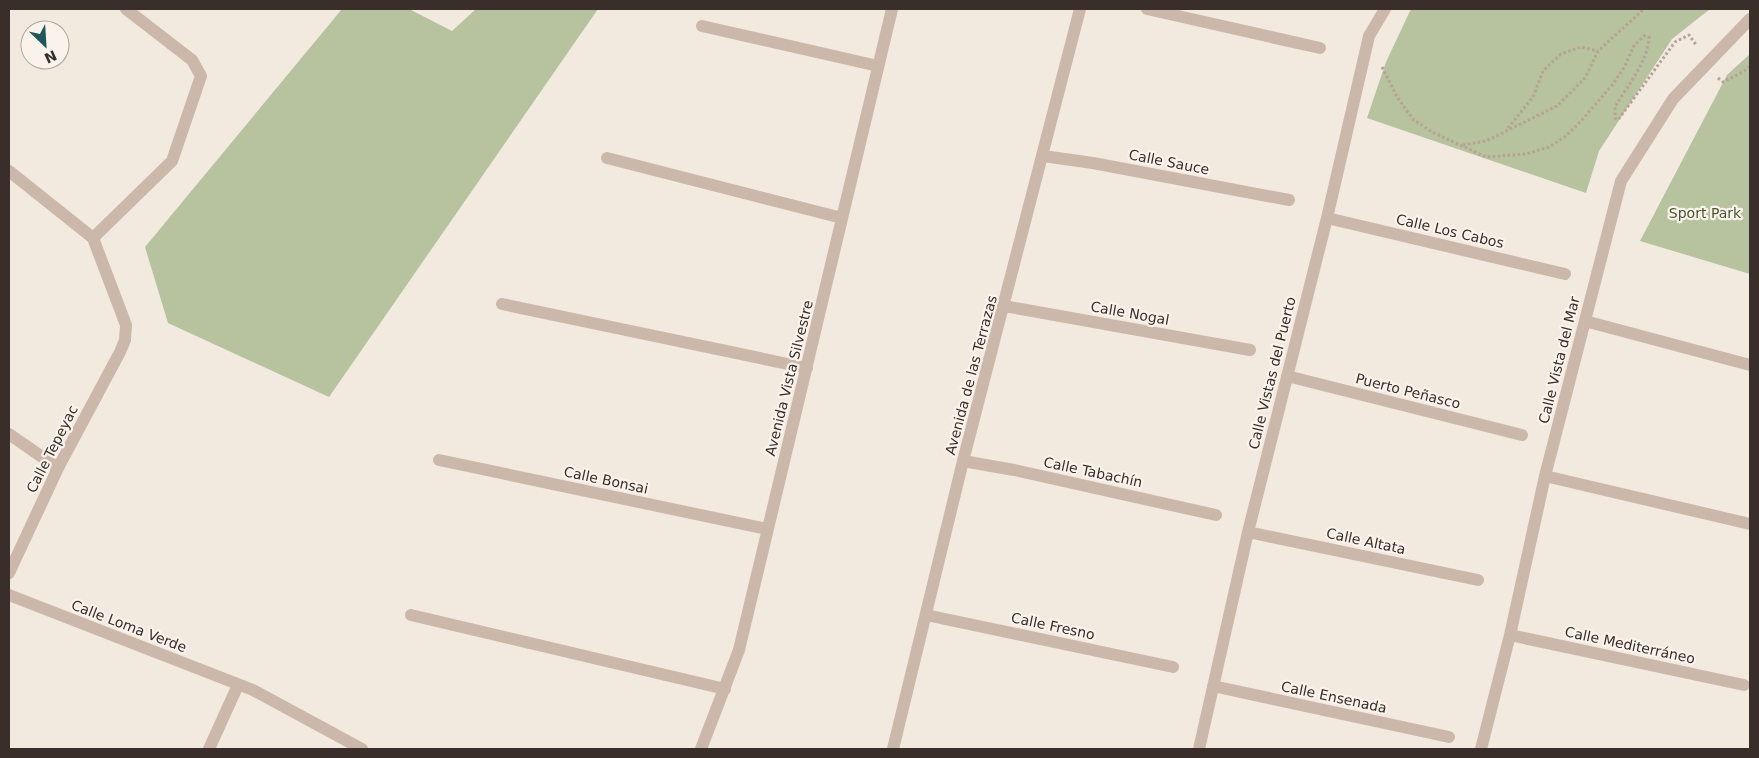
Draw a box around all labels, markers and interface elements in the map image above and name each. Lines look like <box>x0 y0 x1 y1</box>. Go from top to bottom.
north arrow <box>20 20 70 70</box>
text: N <box>42 47 59 67</box>
street label: Calle Sauce <box>1127 146 1211 178</box>
park label: Sport Park <box>1669 205 1742 221</box>
street label: Calle Los Cabos <box>1395 211 1505 251</box>
street label: Avenida de las Terrazas <box>942 294 1000 456</box>
street label: Calle Vistas del Puerto <box>1245 295 1299 451</box>
street label: Calle Vista del Mar <box>1535 295 1583 425</box>
street label: Calle Nogal <box>1089 298 1171 328</box>
street label: Avenida Vista Silvestre <box>762 299 816 457</box>
street label: Puerto Peñasco <box>1354 370 1462 412</box>
street label: Calle Tepeyac <box>23 403 81 495</box>
street label: Calle Tabachín <box>1042 454 1144 490</box>
street label: Calle Bonsai <box>562 463 650 497</box>
street label: Calle Altata <box>1325 525 1407 557</box>
street label: Calle Loma Verde <box>69 597 189 655</box>
street label: Calle Fresno <box>1010 609 1096 643</box>
street label: Calle Mediterráneo <box>1563 623 1697 667</box>
street label: Calle Ensenada <box>1280 678 1388 716</box>

